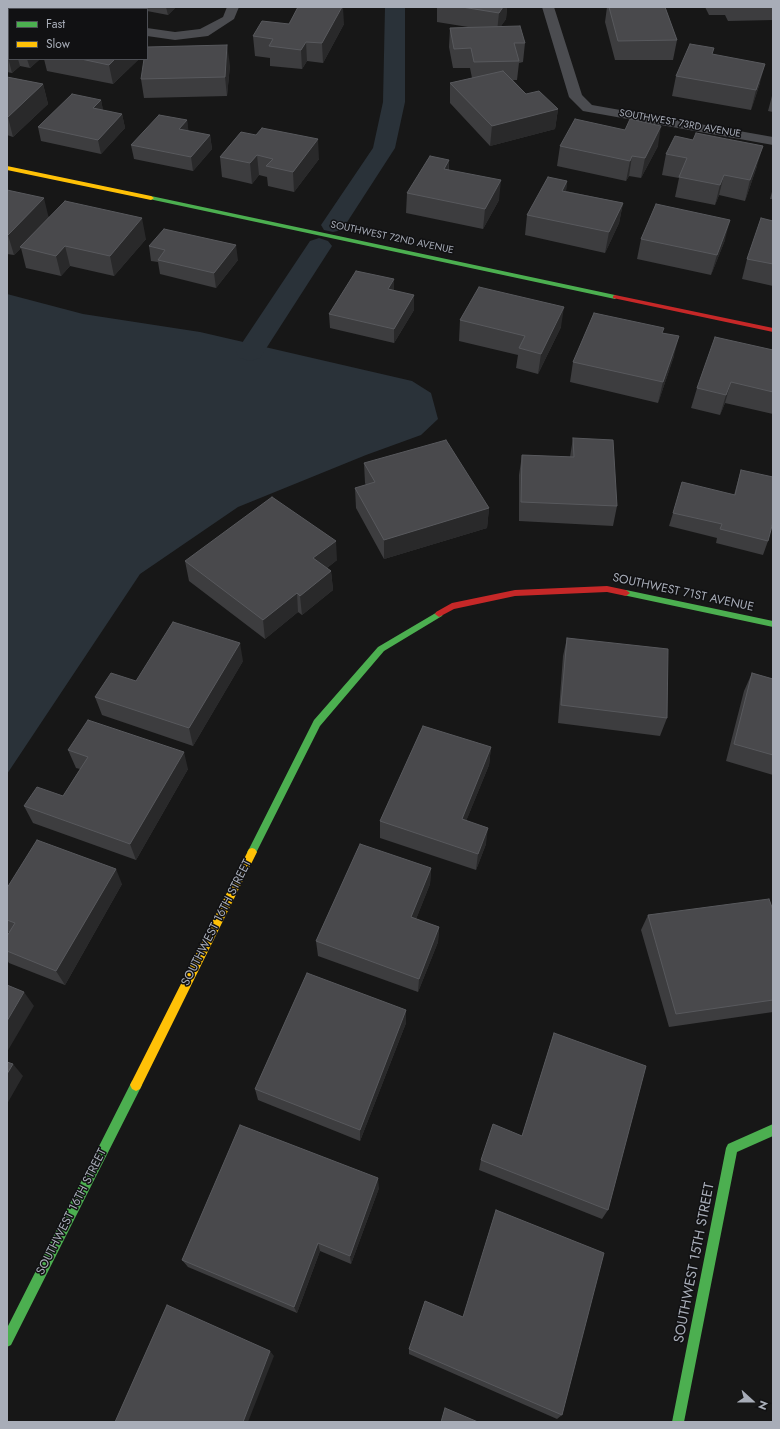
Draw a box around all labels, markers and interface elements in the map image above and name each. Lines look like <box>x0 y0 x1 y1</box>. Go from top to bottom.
legend <box>8 8 148 60</box>
text: Fast <box>46 15 65 33</box>
text: Slow <box>46 35 70 53</box>
street label: SOUTHWEST 73RD AVENUE <box>618 107 742 141</box>
street label: SOUTHWEST 72ND AVENUE <box>329 219 455 257</box>
street label: SOUTHWEST 71ST AVENUE <box>611 571 755 615</box>
street label: SOUTHWEST 16TH STREET <box>179 857 255 989</box>
street label: SOUTHWEST 16TH STREET <box>34 1146 110 1278</box>
street label: SOUTHWEST 15TH STREET <box>671 1181 719 1345</box>
north arrow <box>732 1381 772 1421</box>
text: N <box>754 1398 772 1412</box>

